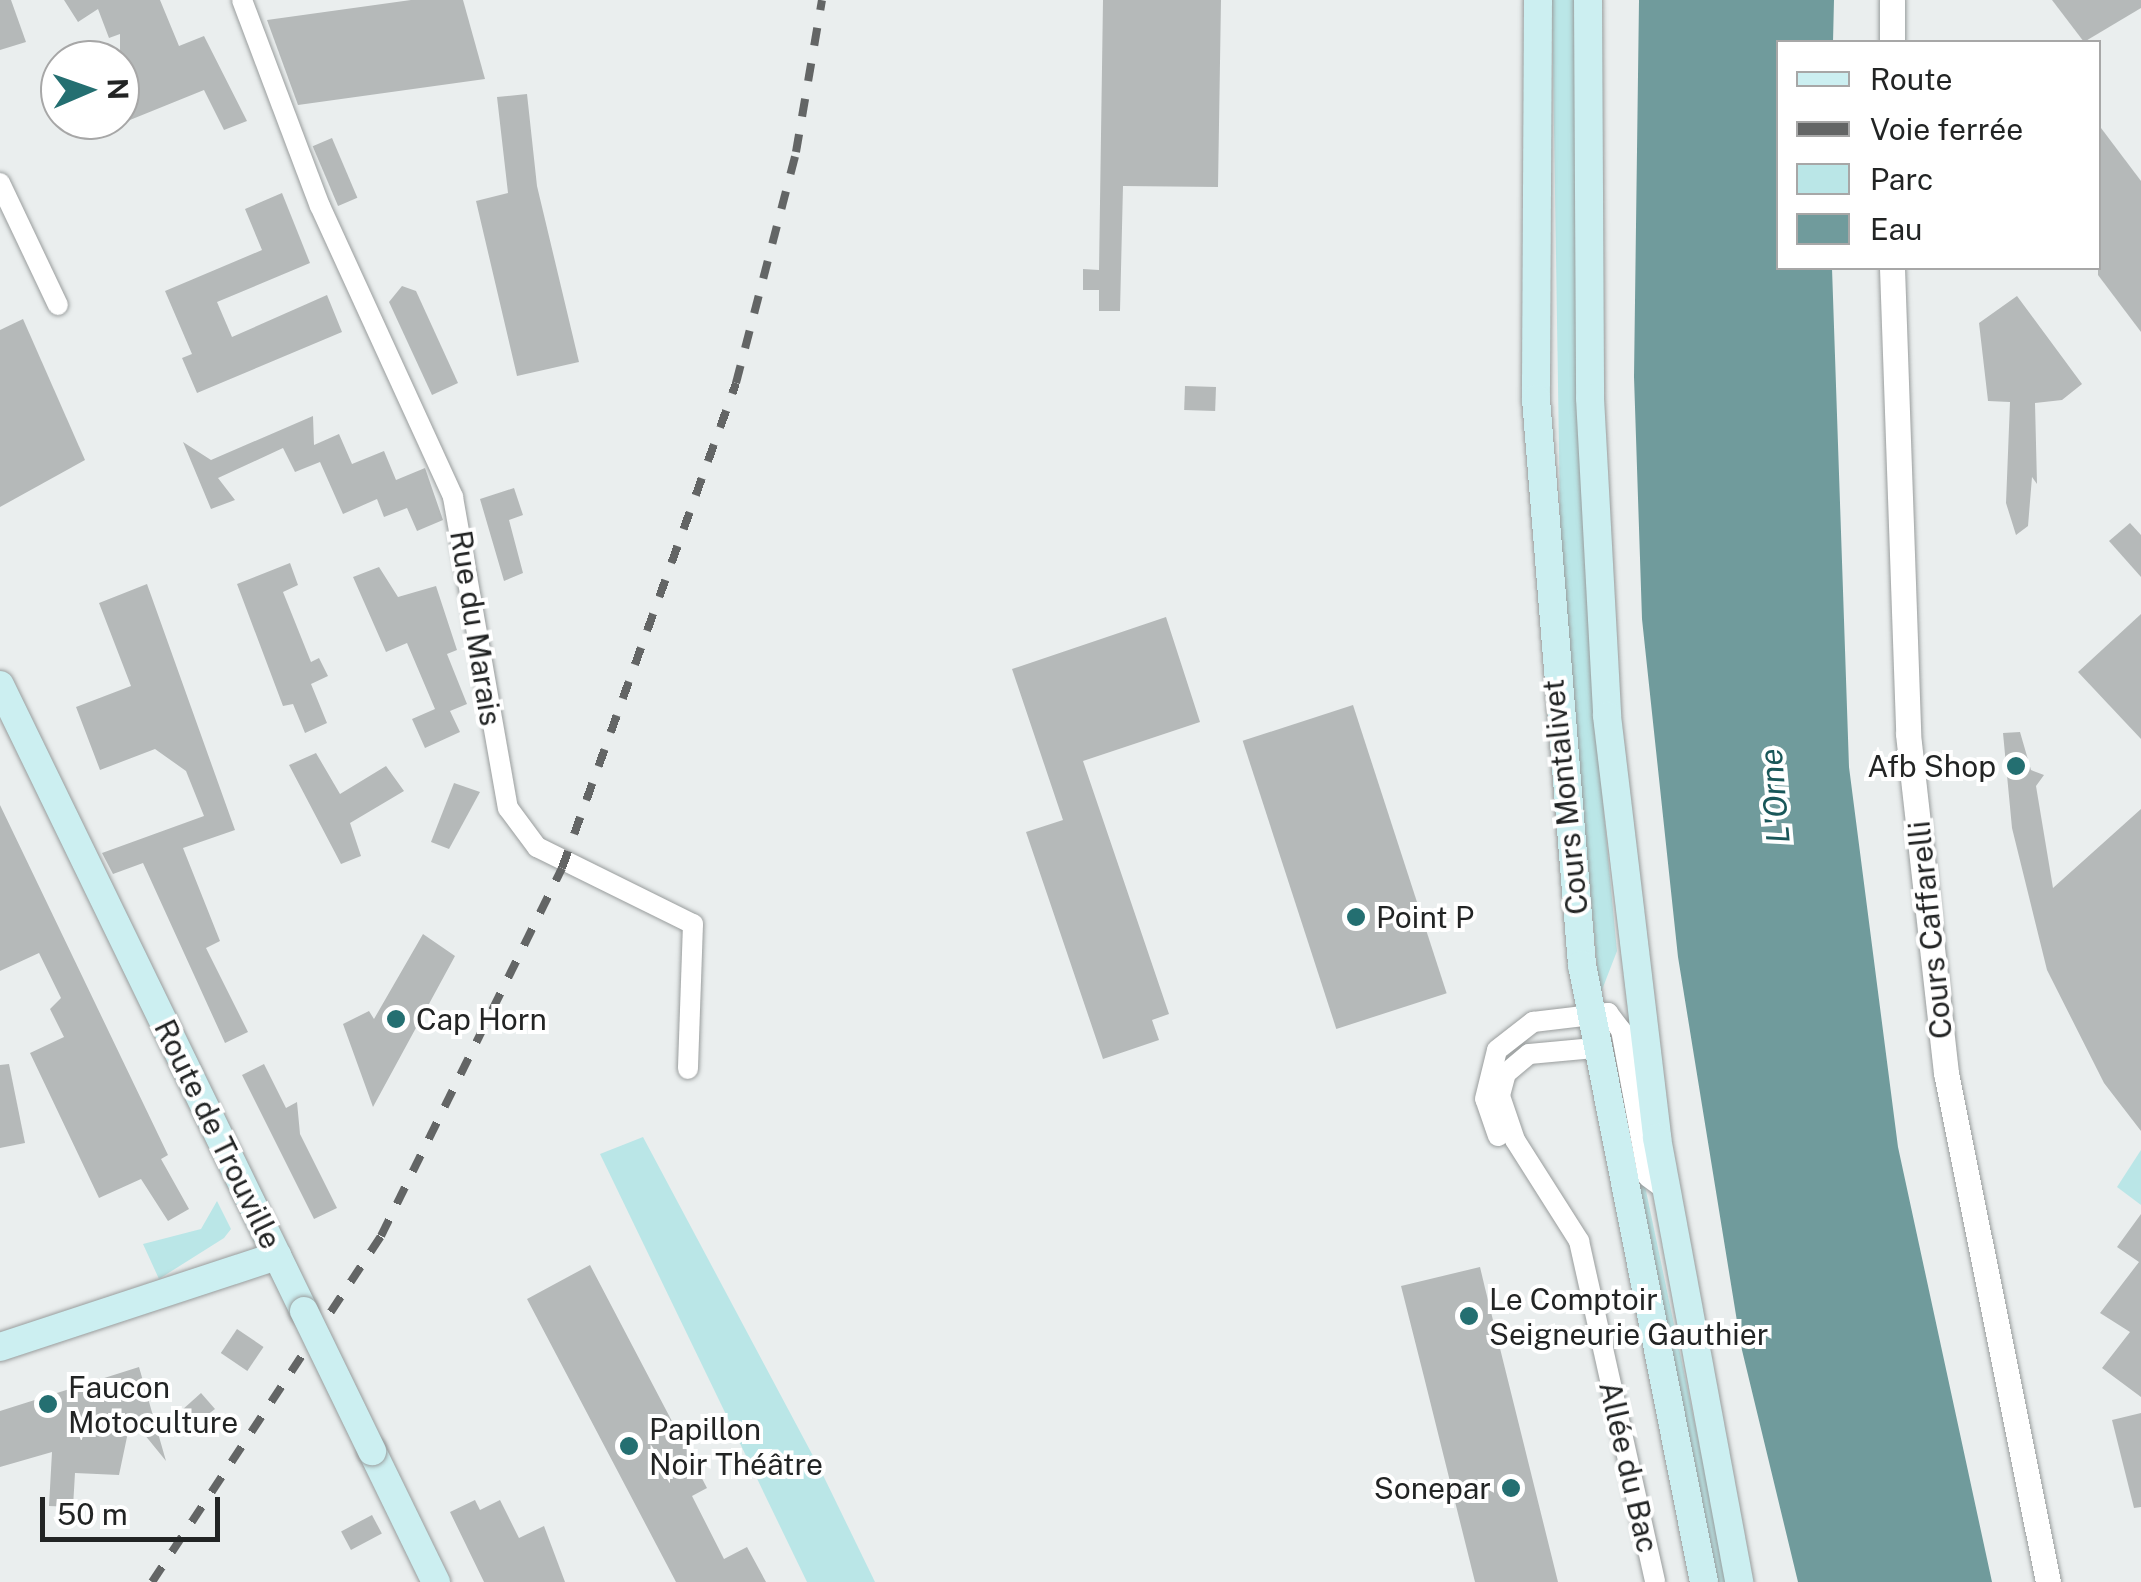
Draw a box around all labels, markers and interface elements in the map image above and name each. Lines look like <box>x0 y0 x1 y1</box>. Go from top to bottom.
north arrow <box>40 40 140 140</box>
legend <box>1776 40 2101 270</box>
text: Route <box>1870 61 1952 97</box>
text: N <box>102 77 135 101</box>
text: Voie ferrée <box>1870 111 2023 147</box>
text: Parc <box>1870 161 1933 197</box>
text: Eau <box>1870 211 1922 247</box>
street label: Rue du Marais <box>443 528 509 728</box>
street label: Cours Montalivet <box>1535 677 1595 917</box>
water label: L'Orne <box>1752 747 1798 845</box>
place label: Afb Shop <box>1867 748 1996 784</box>
marker: Afb Shop <box>2005 755 2027 777</box>
street label: Cours Caffarelli <box>1901 819 1959 1041</box>
place label: Point P <box>1376 899 1474 935</box>
marker: Point P <box>1345 906 1367 928</box>
place label: Cap Horn <box>416 1001 547 1037</box>
marker: Cap Horn <box>385 1008 407 1030</box>
street label: Route de Trouville <box>147 1013 289 1255</box>
place label: Le Comptoir Seigneurie Gauthier <box>1489 1281 1769 1352</box>
marker: Le Comptoir Seigneurie Gauthier <box>1458 1305 1480 1327</box>
place label: Faucon Motoculture <box>68 1369 238 1440</box>
street label: Allée du Bac <box>1592 1378 1666 1556</box>
marker: Faucon Motoculture <box>37 1393 59 1415</box>
place label: Papillon Noir Théâtre <box>649 1411 823 1482</box>
marker: Papillon Noir Théâtre <box>618 1435 640 1457</box>
place label: Sonepar <box>1374 1470 1491 1506</box>
scale bar <box>45 1477 225 1539</box>
marker: Sonepar <box>1500 1477 1522 1499</box>
text: 50 m <box>57 1496 128 1532</box>

